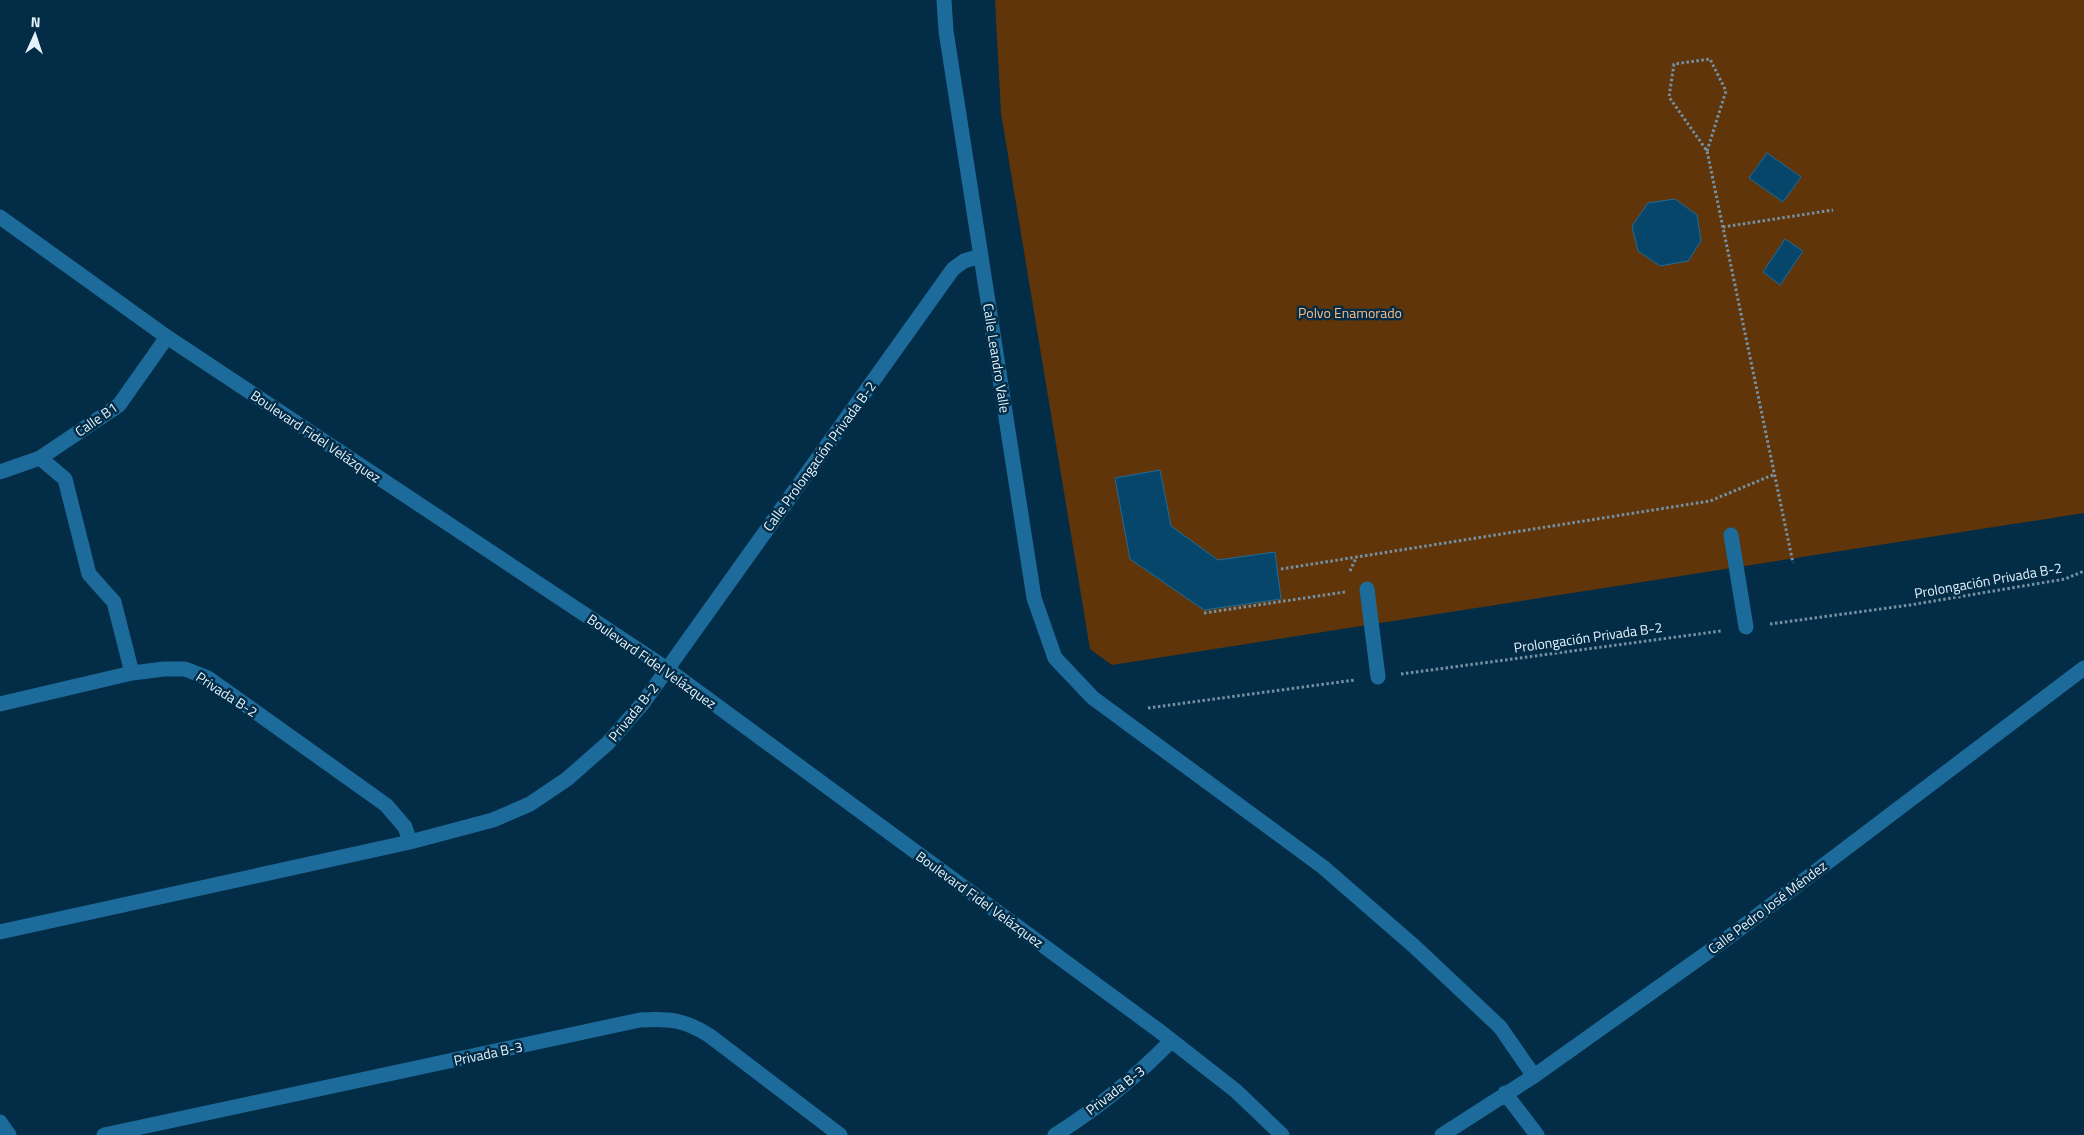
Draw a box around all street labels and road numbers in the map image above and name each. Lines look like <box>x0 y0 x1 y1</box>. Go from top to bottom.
street label: Calle Leandro Valle <box>978 302 1016 414</box>
street label: Calle Prolongación Privada B-2 <box>757 377 881 535</box>
street label: Boulevard Fidel Velázquez <box>247 384 385 488</box>
street label: Calle B1 <box>70 397 122 441</box>
street label: Prolongación Privada B-2 <box>1912 557 2064 603</box>
street label: Boulevard Fidel Velázquez <box>583 608 721 714</box>
street label: Prolongación Privada B-2 <box>1512 616 1664 658</box>
street label: Privada B-2 <box>192 666 262 722</box>
street label: Privada B-2 <box>603 678 663 746</box>
street label: Boulevard Fidel Velázquez <box>912 845 1048 953</box>
street label: Calle Pedro José Méndez <box>1703 855 1831 959</box>
street label: Privada B-3 <box>452 1035 524 1071</box>
street label: Privada B-3 <box>1081 1060 1149 1120</box>

